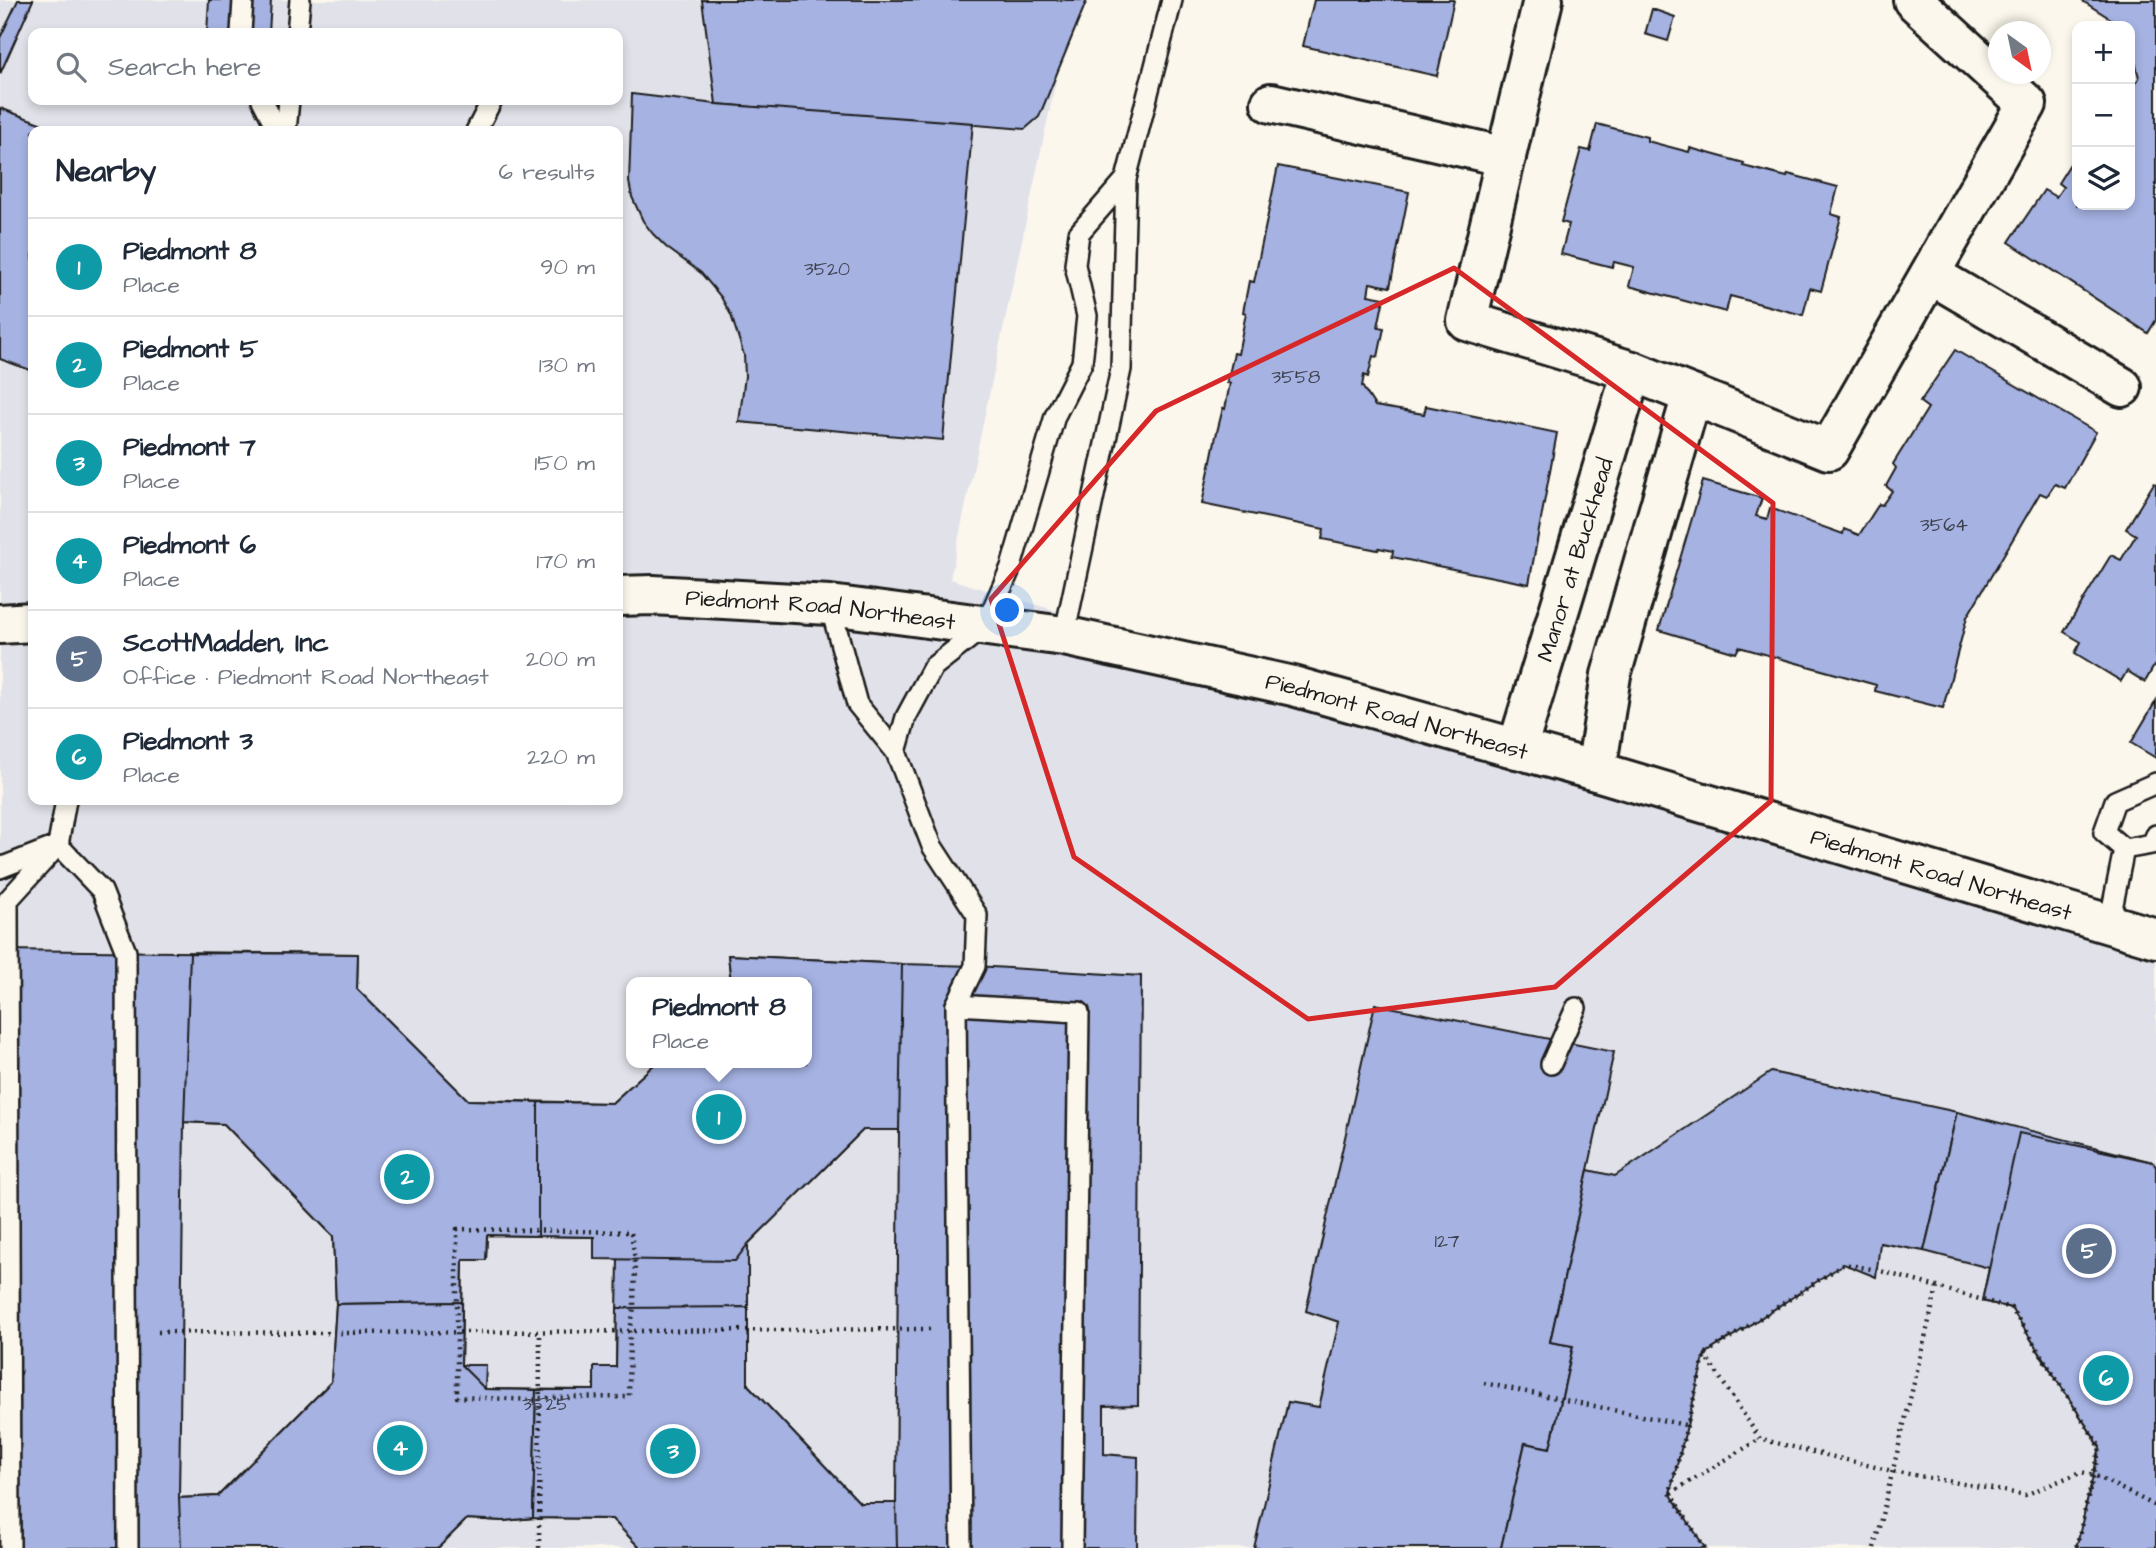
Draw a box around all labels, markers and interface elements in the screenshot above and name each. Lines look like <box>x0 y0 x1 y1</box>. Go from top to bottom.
north arrow <box>1988 21 2051 84</box>
map controls <box>2072 21 2135 210</box>
button: + <box>2072 21 2135 84</box>
search box <box>28 28 623 105</box>
icon: search <box>52 48 90 86</box>
text: Search here <box>108 49 261 85</box>
button: − <box>2072 84 2135 147</box>
button: layers <box>2072 147 2135 210</box>
text: Nearby <box>56 151 156 193</box>
text: 6 results <box>499 156 595 188</box>
text: Piedmont 8 <box>123 233 257 269</box>
text: 1 <box>78 251 80 283</box>
text: 90 m <box>540 251 595 283</box>
house number: 3520 <box>804 256 850 283</box>
text: Place <box>123 269 180 301</box>
text: Piedmont 5 <box>123 331 258 367</box>
text: 2 <box>72 349 86 381</box>
text: 130 m <box>539 349 595 381</box>
house number: 3558 <box>1272 364 1320 391</box>
text: Place <box>123 367 180 399</box>
text: Piedmont 7 <box>123 429 256 465</box>
text: 3 <box>73 447 85 479</box>
text: 150 m <box>534 447 595 479</box>
street label: Manor at Buckhead <box>1530 454 1622 666</box>
text: Place <box>123 465 180 497</box>
house number: 3564 <box>1920 512 1968 539</box>
text: Piedmont 6 <box>123 527 256 563</box>
text: 4 <box>71 545 87 577</box>
text: 170 m <box>536 545 595 577</box>
text: Place <box>123 563 180 595</box>
street label: Piedmont Road Northeast <box>684 582 958 639</box>
your location <box>990 593 1024 627</box>
text: ScottMadden, Inc <box>123 625 329 661</box>
text: 5 <box>71 643 87 675</box>
text: 200 m <box>526 643 595 675</box>
text: Office · Piedmont Road Northeast <box>123 661 489 693</box>
street label: Piedmont Road Northeast <box>1263 666 1532 768</box>
text: Piedmont 3 <box>123 723 253 759</box>
text: 6 <box>72 741 86 773</box>
text: 220 m <box>527 741 595 773</box>
text: Place <box>123 759 180 791</box>
street label: Piedmont Road Northeast <box>1807 821 2076 929</box>
popup <box>626 977 812 1068</box>
text: Piedmont 8 <box>652 989 786 1025</box>
text: Place <box>652 1025 709 1057</box>
pin: 1 <box>696 1091 742 1143</box>
pin: 2 <box>384 1151 430 1203</box>
pin: 5 <box>2066 1225 2112 1277</box>
house number: 127 <box>1435 1228 1460 1255</box>
pin: 6 <box>2083 1352 2129 1404</box>
house number: 3525 <box>522 1391 570 1418</box>
pin: 4 <box>377 1422 423 1474</box>
pin: 3 <box>650 1425 696 1477</box>

